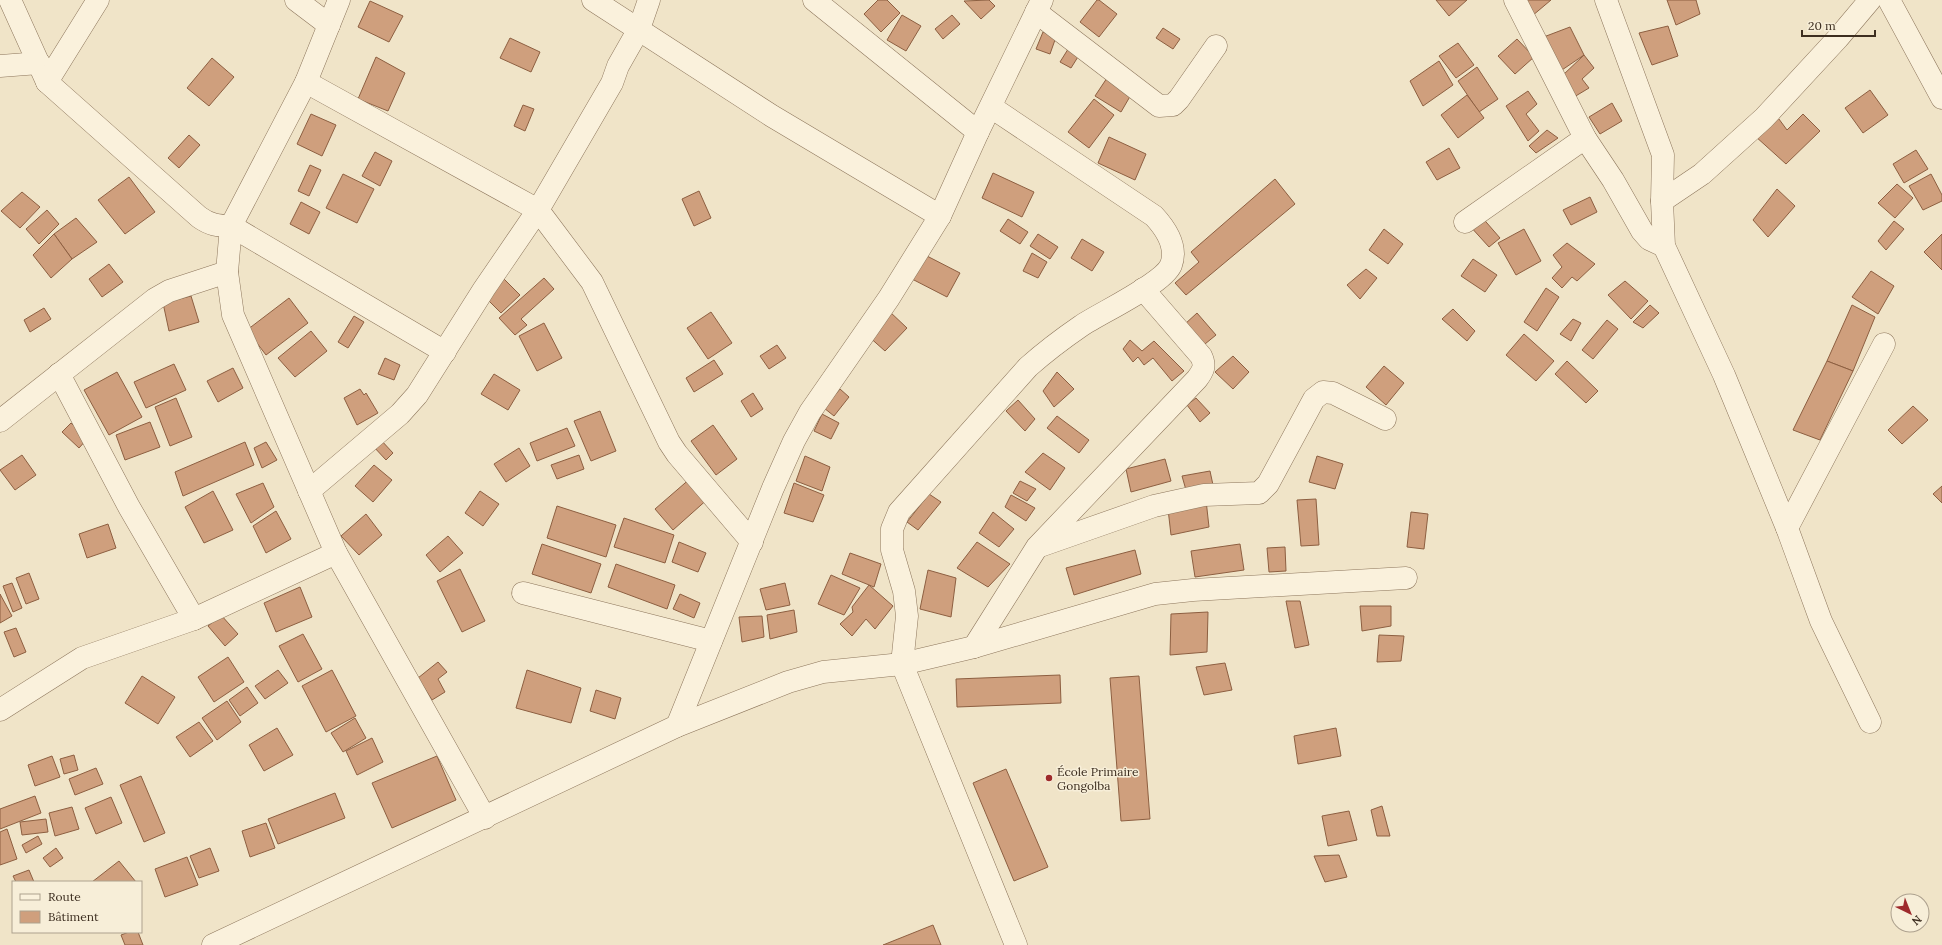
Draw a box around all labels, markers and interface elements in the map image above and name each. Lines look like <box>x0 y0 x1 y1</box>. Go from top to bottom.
scale bar <box>1802 12 1875 38</box>
text: 20 m <box>1808 18 1836 33</box>
place label: École Primaire Gongolba <box>1057 764 1139 793</box>
marker: École Primaire Gongolba <box>1044 773 1054 783</box>
legend <box>12 881 142 933</box>
text: Route <box>48 889 81 904</box>
north arrow <box>1890 893 1930 933</box>
text: Bâtiment <box>48 909 99 924</box>
text: N <box>1909 912 1925 929</box>

